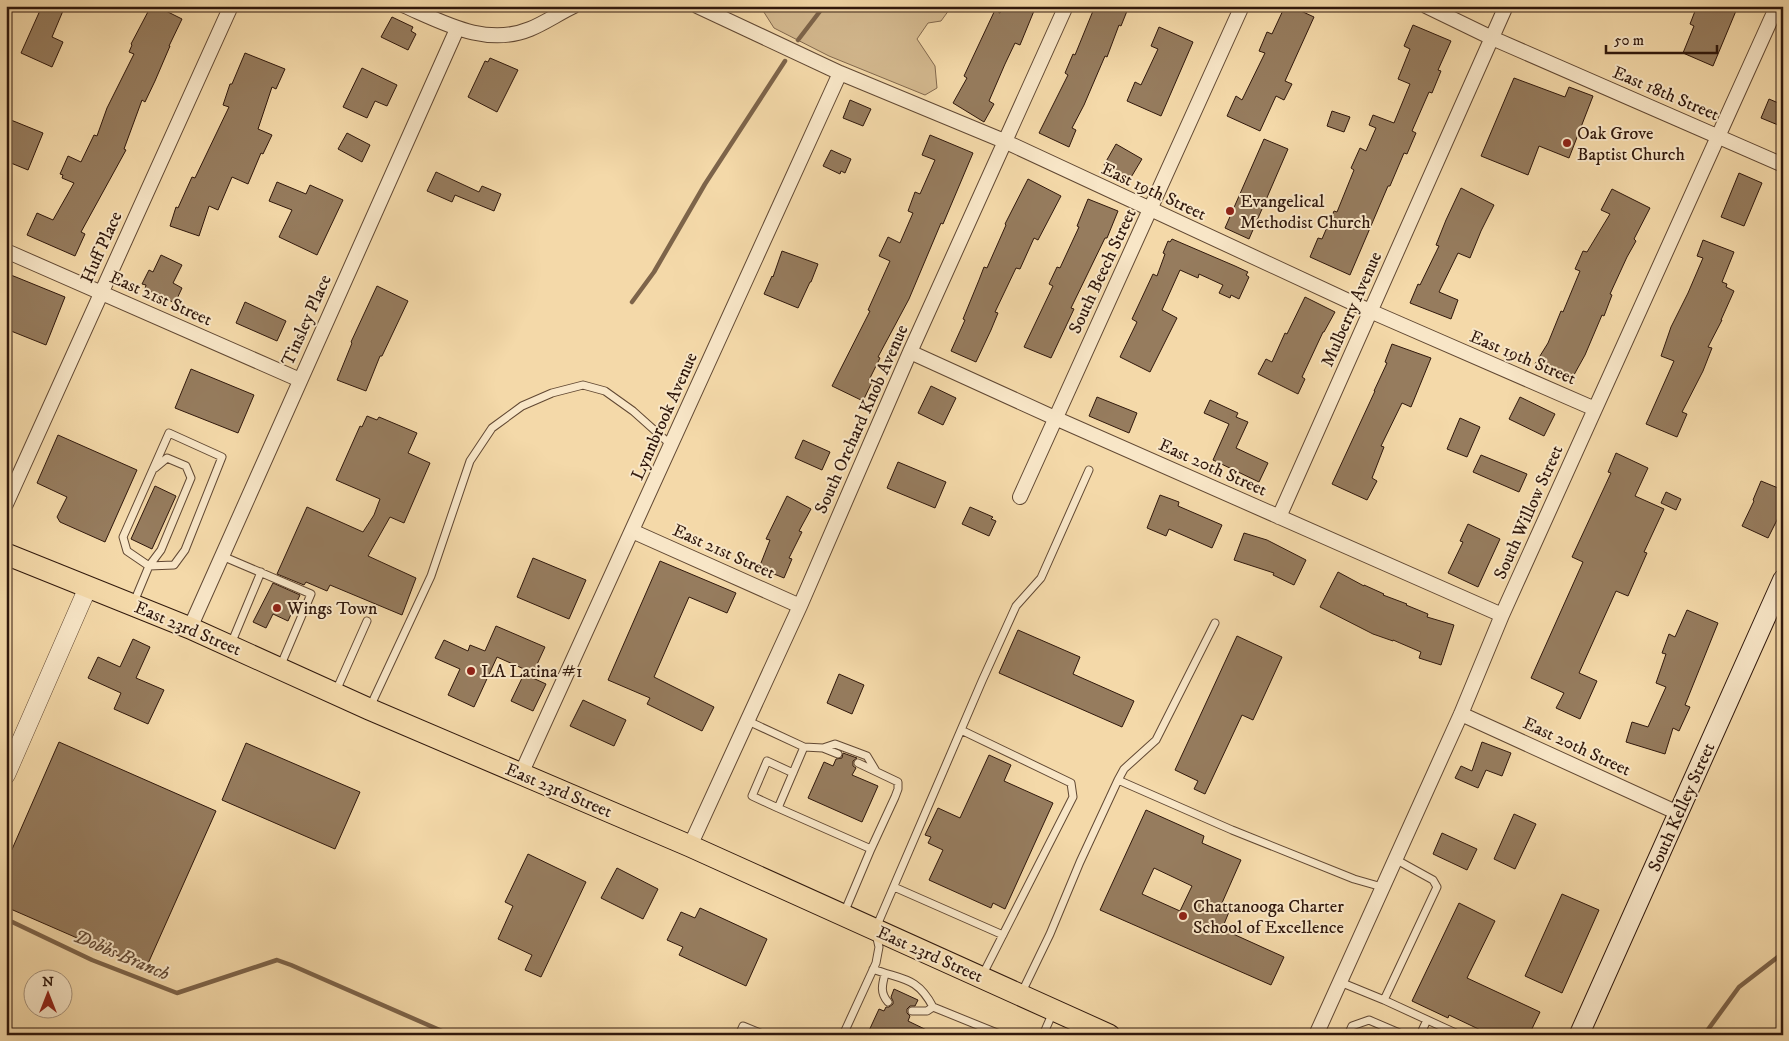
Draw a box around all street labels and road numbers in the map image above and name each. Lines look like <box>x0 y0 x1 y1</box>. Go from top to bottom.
street label: East 18th Street <box>1609 62 1722 126</box>
street label: East 19th Street <box>1098 158 1210 226</box>
street label: South Beech Street <box>1064 205 1142 338</box>
street label: Huff Place <box>76 208 127 287</box>
street label: Mulberry Avenue <box>1317 248 1387 370</box>
street label: East 21st Street <box>106 267 215 331</box>
street label: Tinsley Place <box>277 271 337 369</box>
street label: South Orchard Knob Avenue <box>810 321 914 517</box>
street label: East 19th Street <box>1466 326 1579 390</box>
street label: Lynnbrook Avenue <box>627 349 703 484</box>
street label: East 20th Street <box>1155 434 1270 502</box>
street label: South Willow Street <box>1489 442 1568 583</box>
street label: East 21st Street <box>669 520 778 584</box>
street label: East 23rd Street <box>131 597 244 661</box>
street label: East 20th Street <box>1519 712 1634 782</box>
street label: South Kelley Street <box>1644 739 1720 875</box>
street label: East 23rd Street <box>502 759 615 823</box>
street label: East 23rd Street <box>873 922 986 988</box>

